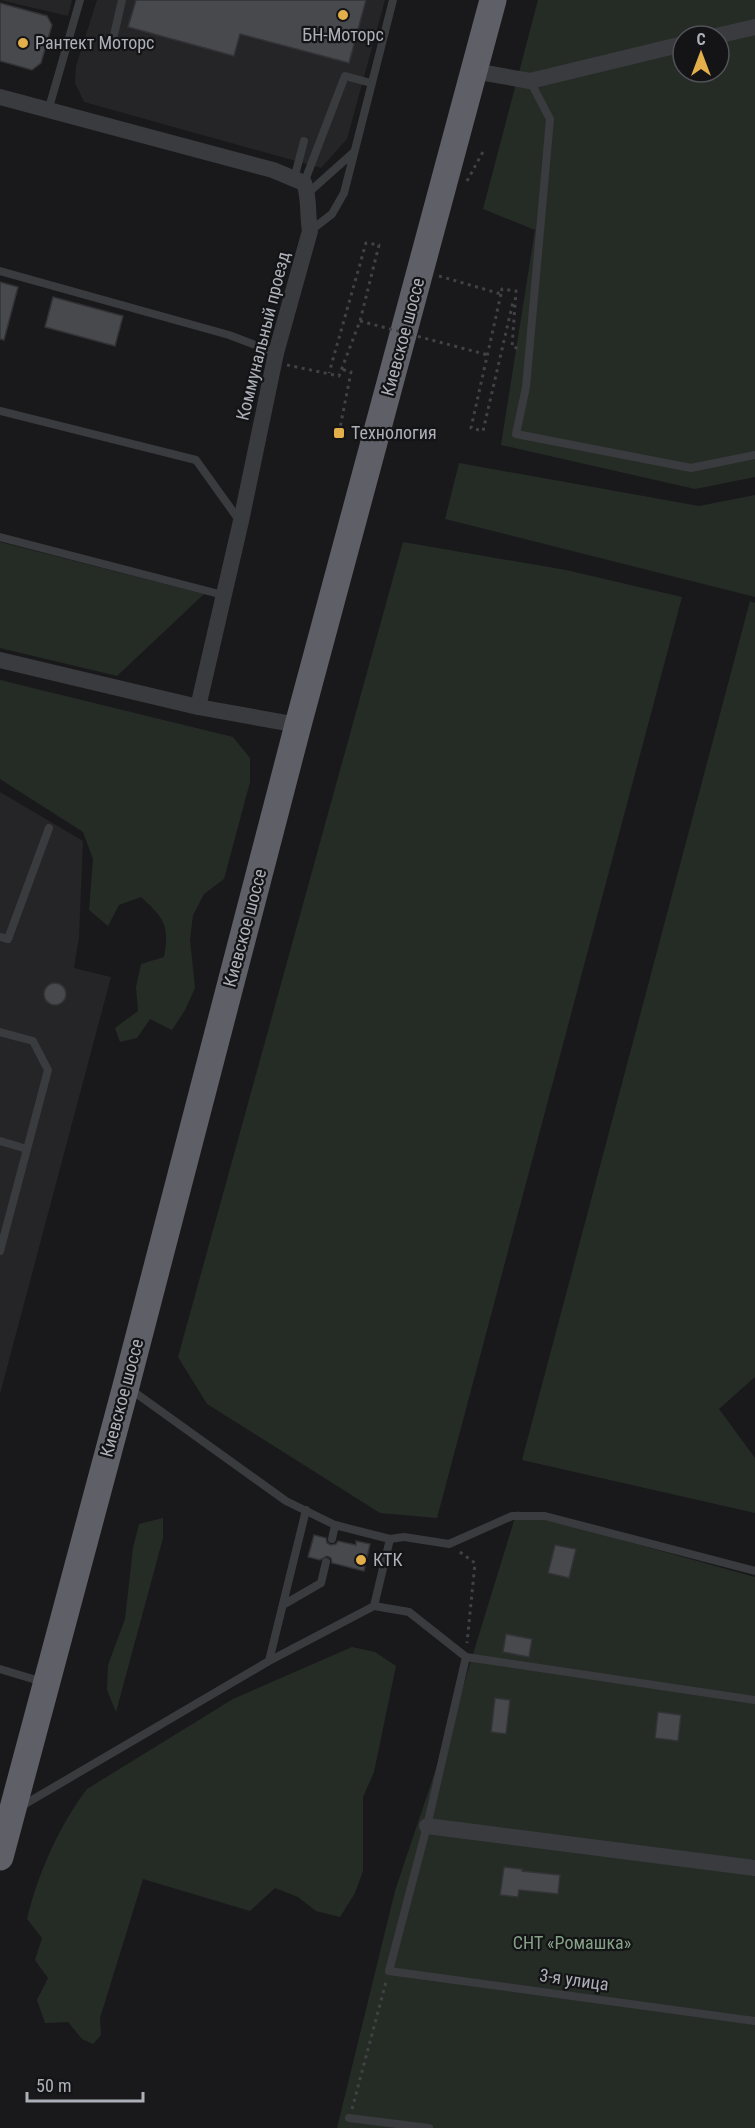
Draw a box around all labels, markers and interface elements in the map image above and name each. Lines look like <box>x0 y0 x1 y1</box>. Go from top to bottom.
marker: БН-Моторс <box>336 8 350 22</box>
place label: БН-Моторс <box>302 24 384 45</box>
north arrow <box>671 24 731 84</box>
text: С <box>696 30 706 49</box>
place label: Рантект Моторс <box>35 32 154 53</box>
marker: Рантект Моторс <box>16 36 30 50</box>
street label: Коммунальный проезд <box>231 249 294 422</box>
street label: Киевское шоссе <box>377 275 428 398</box>
place label: Технология <box>351 422 437 443</box>
marker: Технология <box>332 426 346 440</box>
street label: Киевское шоссе <box>219 866 270 989</box>
street label: Киевское шоссе <box>96 1336 147 1459</box>
place label: КТК <box>373 1549 403 1570</box>
marker: КТК <box>354 1553 368 1567</box>
park label: СНТ «Ромашка» <box>513 1932 631 1953</box>
street label: 3-я улица <box>538 1964 610 1995</box>
scale bar <box>27 2065 142 2103</box>
text: 50 m <box>36 2075 71 2096</box>

